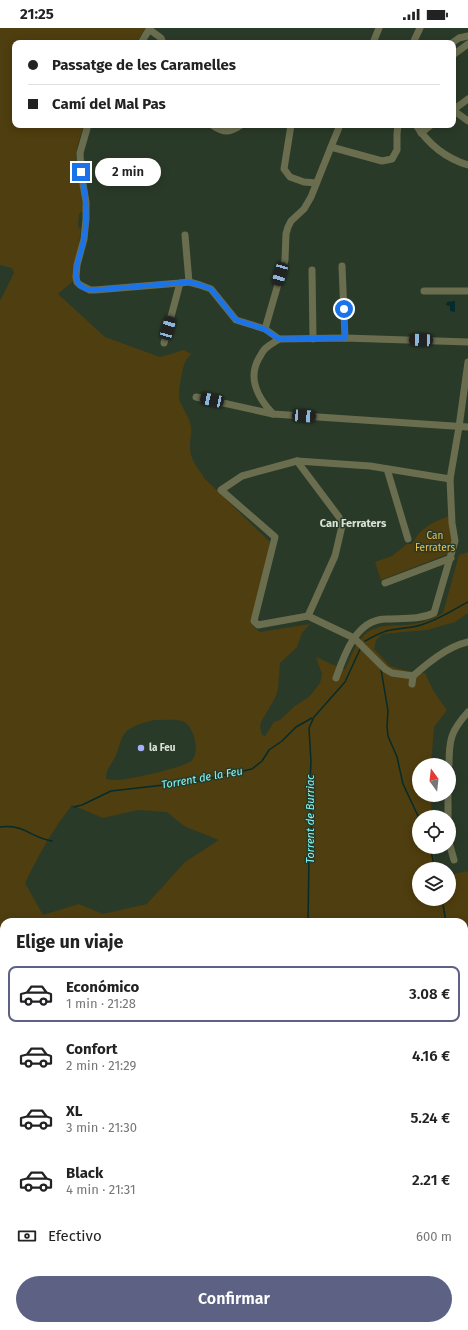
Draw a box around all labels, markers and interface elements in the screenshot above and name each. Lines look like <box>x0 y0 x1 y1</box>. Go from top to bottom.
text: 21:25 <box>20 5 54 23</box>
text: Passatge de les Caramelles <box>52 56 236 74</box>
text: Camí del Mal Pas <box>52 95 166 113</box>
callout: 2 min <box>95 158 161 186</box>
route end <box>72 163 90 181</box>
text: 2 min <box>112 164 144 179</box>
car <box>271 261 289 287</box>
route start <box>335 300 353 318</box>
car <box>159 315 177 341</box>
car <box>409 334 433 346</box>
car <box>199 392 225 408</box>
car <box>292 409 316 423</box>
district label: Can Ferraters <box>320 517 387 530</box>
park label: Can Ferraters <box>415 530 455 554</box>
place label: la Feu <box>149 742 176 754</box>
marker: la Feu <box>136 743 146 753</box>
north arrow <box>412 758 456 802</box>
map controls <box>412 758 456 906</box>
water label: Torrent de la Feu <box>160 764 244 792</box>
water label: Torrent de Burriac <box>304 774 317 864</box>
button: locate <box>412 810 456 854</box>
button: layers <box>412 862 456 906</box>
text: Elige un viaje <box>16 931 123 953</box>
icon: car <box>18 976 54 1012</box>
text: Económico <box>66 978 139 996</box>
text: 3.08 € <box>409 985 450 1003</box>
text: 1 min · 21:28 <box>66 996 136 1011</box>
icon: car <box>18 1038 54 1074</box>
text: Confort <box>66 1040 118 1058</box>
text: 4.16 € <box>412 1047 450 1065</box>
text: 2 min · 21:29 <box>66 1058 136 1073</box>
icon: car <box>18 1100 54 1136</box>
text: XL <box>66 1102 82 1120</box>
text: 5.24 € <box>410 1109 450 1127</box>
text: 3 min · 21:30 <box>66 1120 137 1135</box>
icon: car <box>18 1162 54 1198</box>
text: Black <box>66 1164 103 1182</box>
text: 2.21 € <box>412 1171 450 1189</box>
text: 4 min · 21:31 <box>66 1182 136 1197</box>
icon: cash <box>16 1225 38 1247</box>
text: Efectivo <box>48 1227 102 1245</box>
text: 600 m <box>416 1229 452 1244</box>
button: Confirmar <box>16 1276 452 1322</box>

